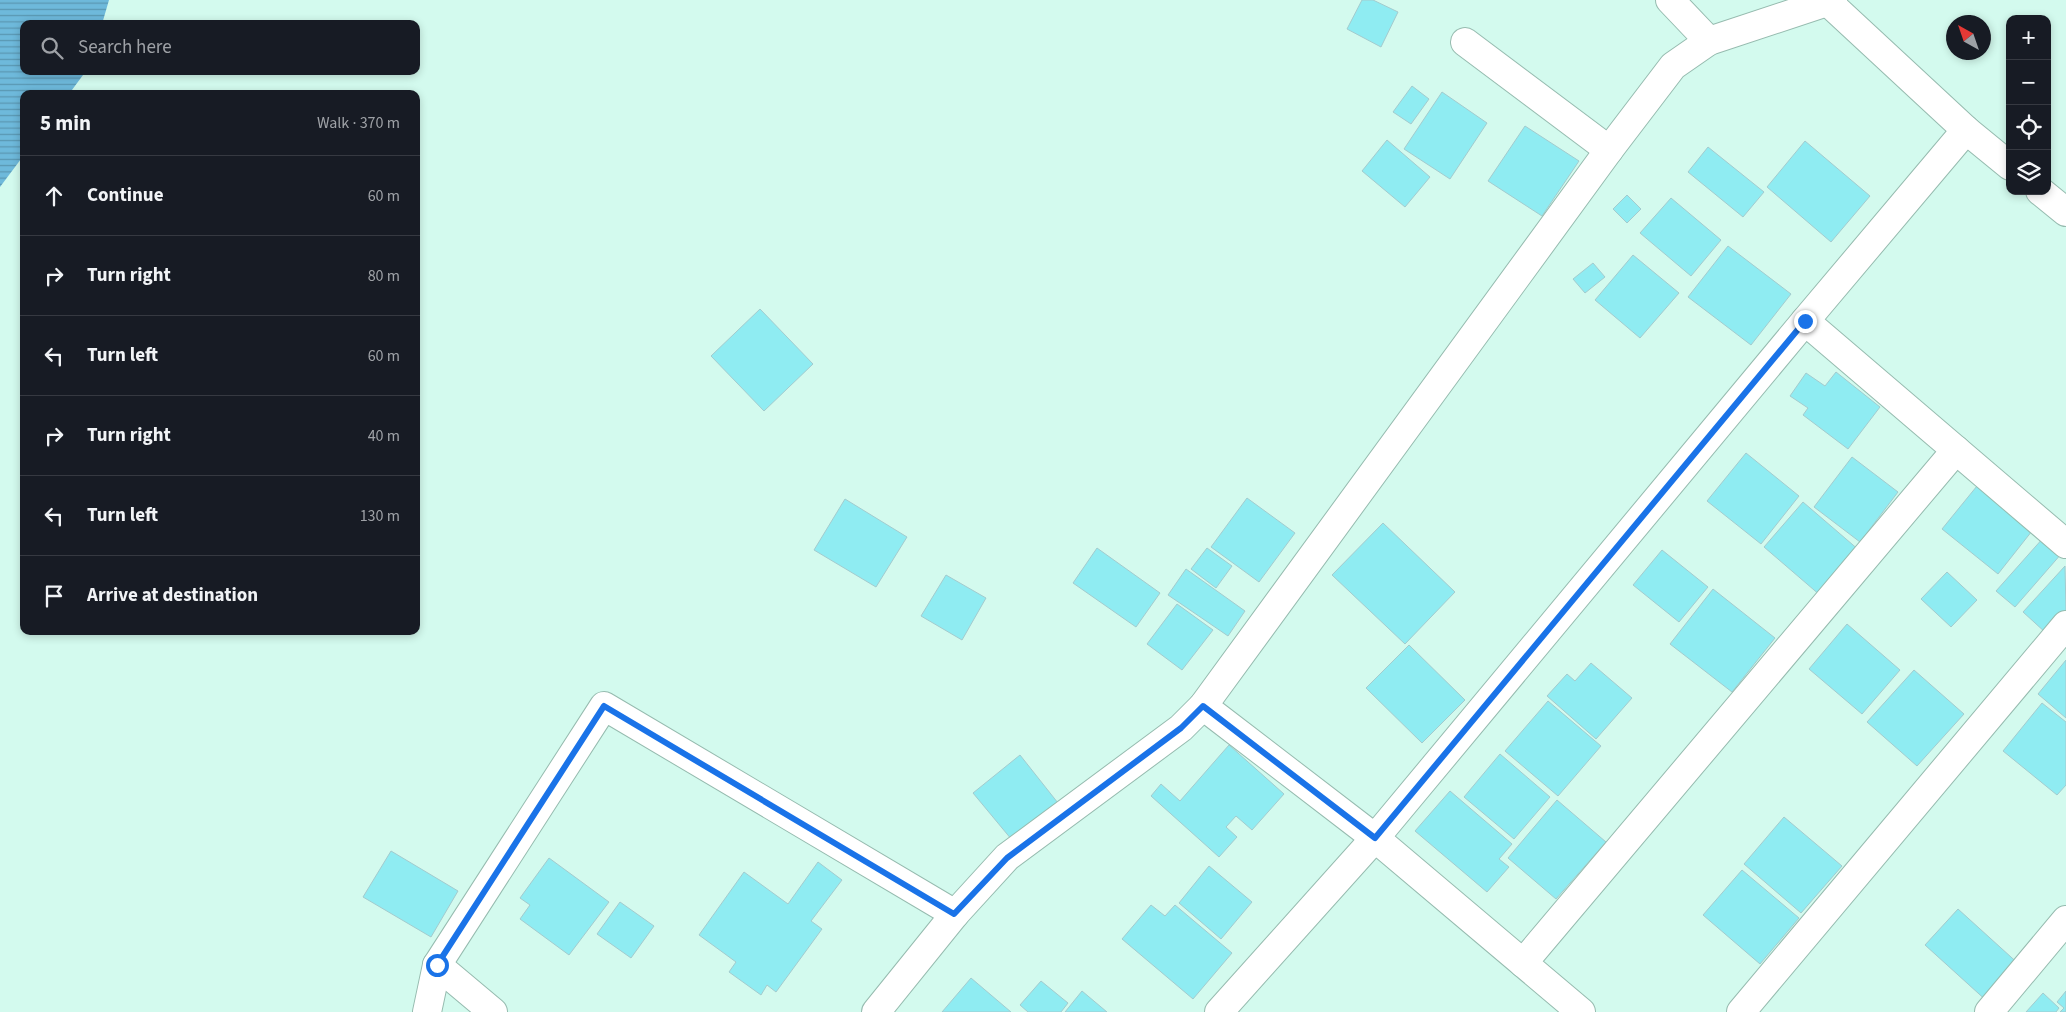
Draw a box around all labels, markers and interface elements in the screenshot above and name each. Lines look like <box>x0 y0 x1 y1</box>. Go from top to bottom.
north arrow <box>1946 15 1991 60</box>
map controls <box>2006 15 2051 195</box>
button: + <box>2006 15 2051 60</box>
search box <box>20 20 420 75</box>
icon: search <box>38 34 66 62</box>
text: Search here <box>78 34 172 61</box>
button: − <box>2006 60 2051 105</box>
button: locate <box>2006 105 2051 150</box>
text: 5 min <box>40 108 91 138</box>
text: Walk · 370 m <box>317 112 400 134</box>
button: layers <box>2006 150 2051 195</box>
icon: ahead <box>40 182 68 210</box>
text: Continue <box>87 182 164 209</box>
text: 60 m <box>368 185 400 207</box>
icon: right <box>40 262 68 290</box>
text: Turn right <box>87 262 171 289</box>
text: 80 m <box>368 265 400 287</box>
route end <box>1794 310 1817 333</box>
icon: left <box>40 342 68 370</box>
text: Turn left <box>87 342 158 369</box>
text: 60 m <box>368 345 400 367</box>
icon: right <box>40 422 68 450</box>
text: Turn right <box>87 422 171 449</box>
text: 40 m <box>368 425 400 447</box>
icon: left <box>40 502 68 530</box>
text: Turn left <box>87 502 158 529</box>
text: 130 m <box>360 505 400 527</box>
icon: arrive <box>40 582 68 610</box>
text: Arrive at destination <box>87 582 258 609</box>
route start <box>426 954 449 977</box>

